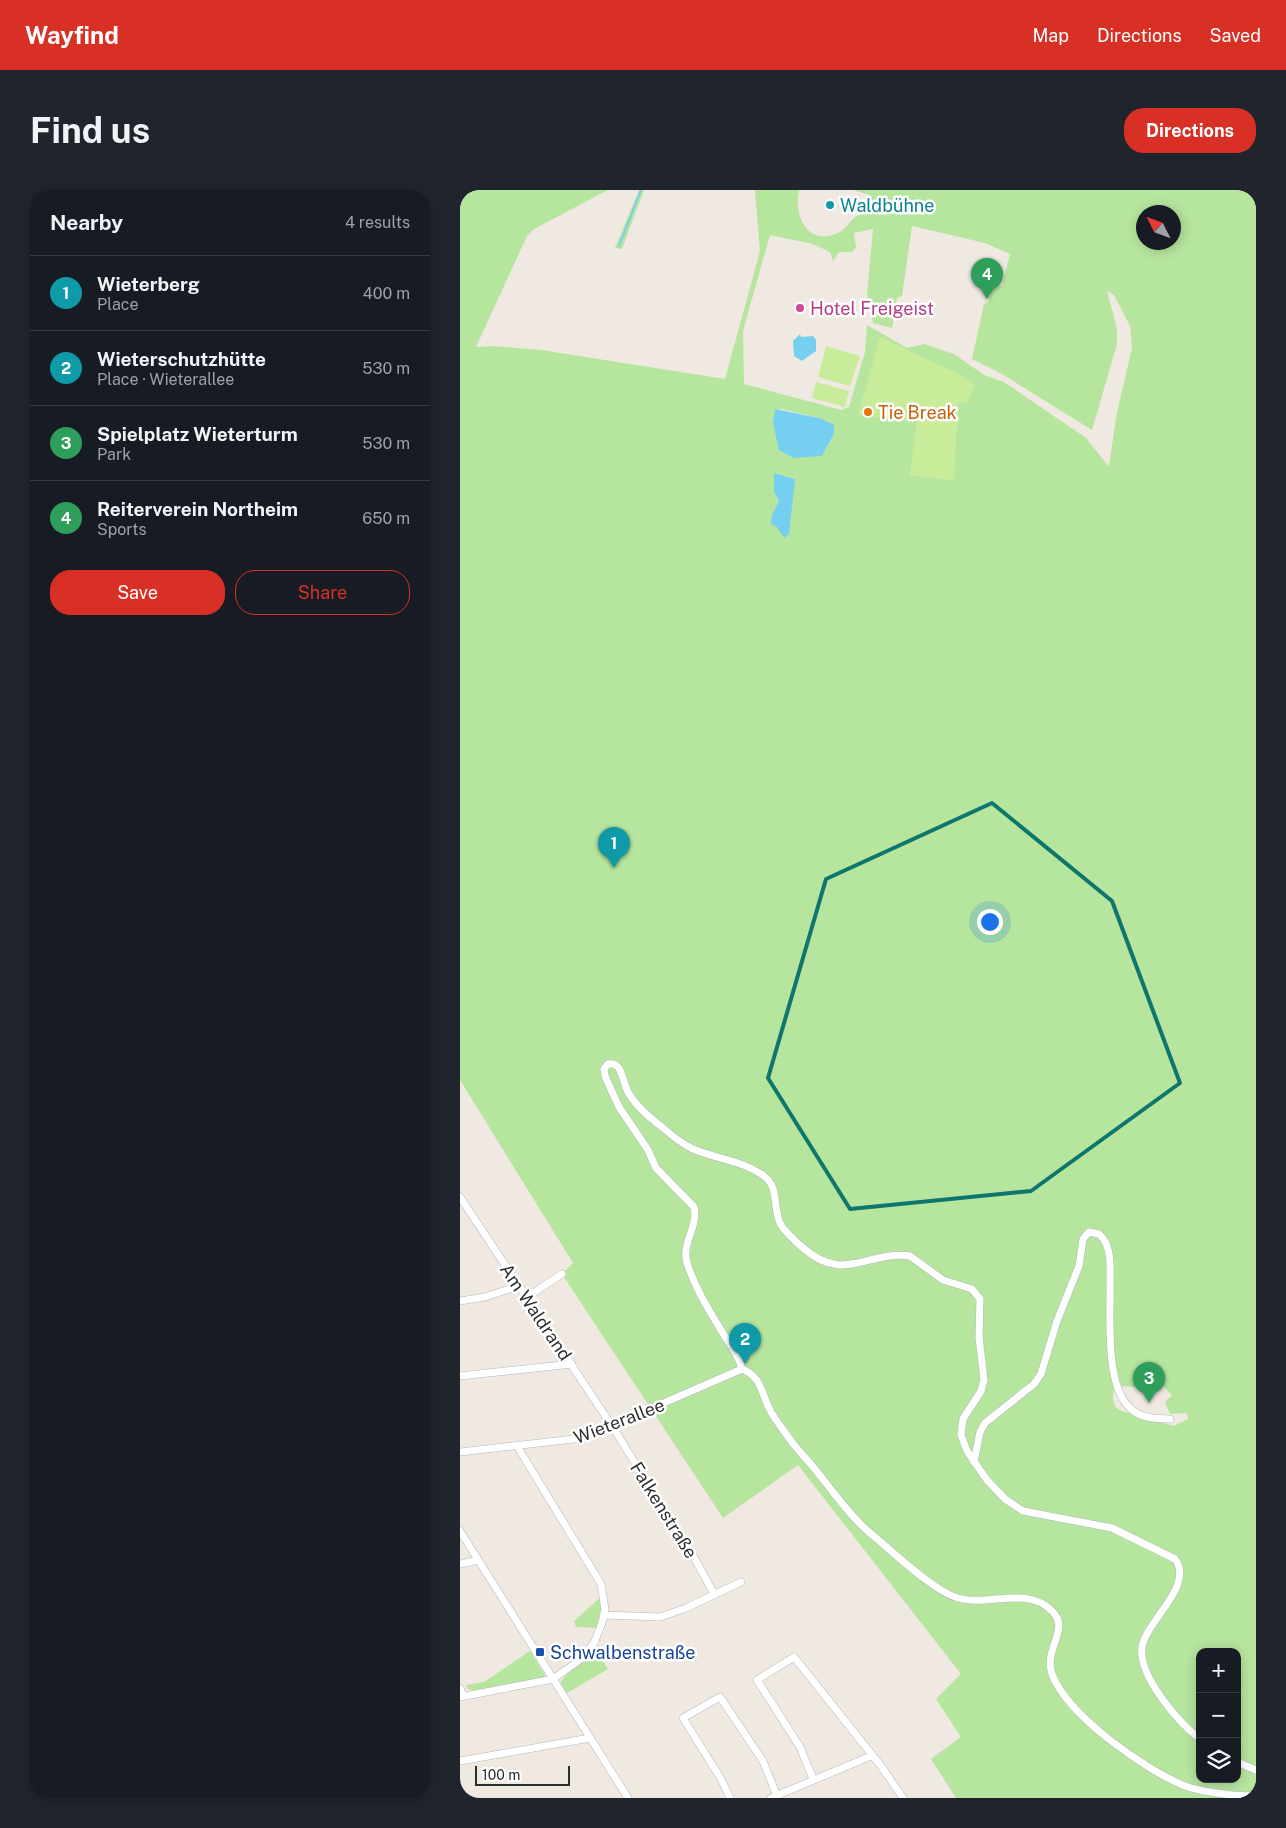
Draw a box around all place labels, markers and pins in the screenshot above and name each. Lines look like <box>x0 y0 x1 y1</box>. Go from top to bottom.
place label: Waldbühne <box>840 195 934 216</box>
marker: Waldbühne <box>824 199 836 211</box>
pin: 4 <box>971 258 1003 299</box>
place label: Hotel Freigeist <box>810 298 934 319</box>
marker: Hotel Freigeist <box>794 302 806 314</box>
place label: Tie Break <box>878 402 957 423</box>
marker: Tie Break <box>862 406 874 418</box>
pin: 1 <box>598 827 630 868</box>
pin: 2 <box>729 1323 761 1364</box>
pin: 3 <box>1133 1362 1165 1403</box>
place label: Schwalbenstraße <box>550 1642 696 1663</box>
marker: Schwalbenstraße <box>534 1646 546 1658</box>

